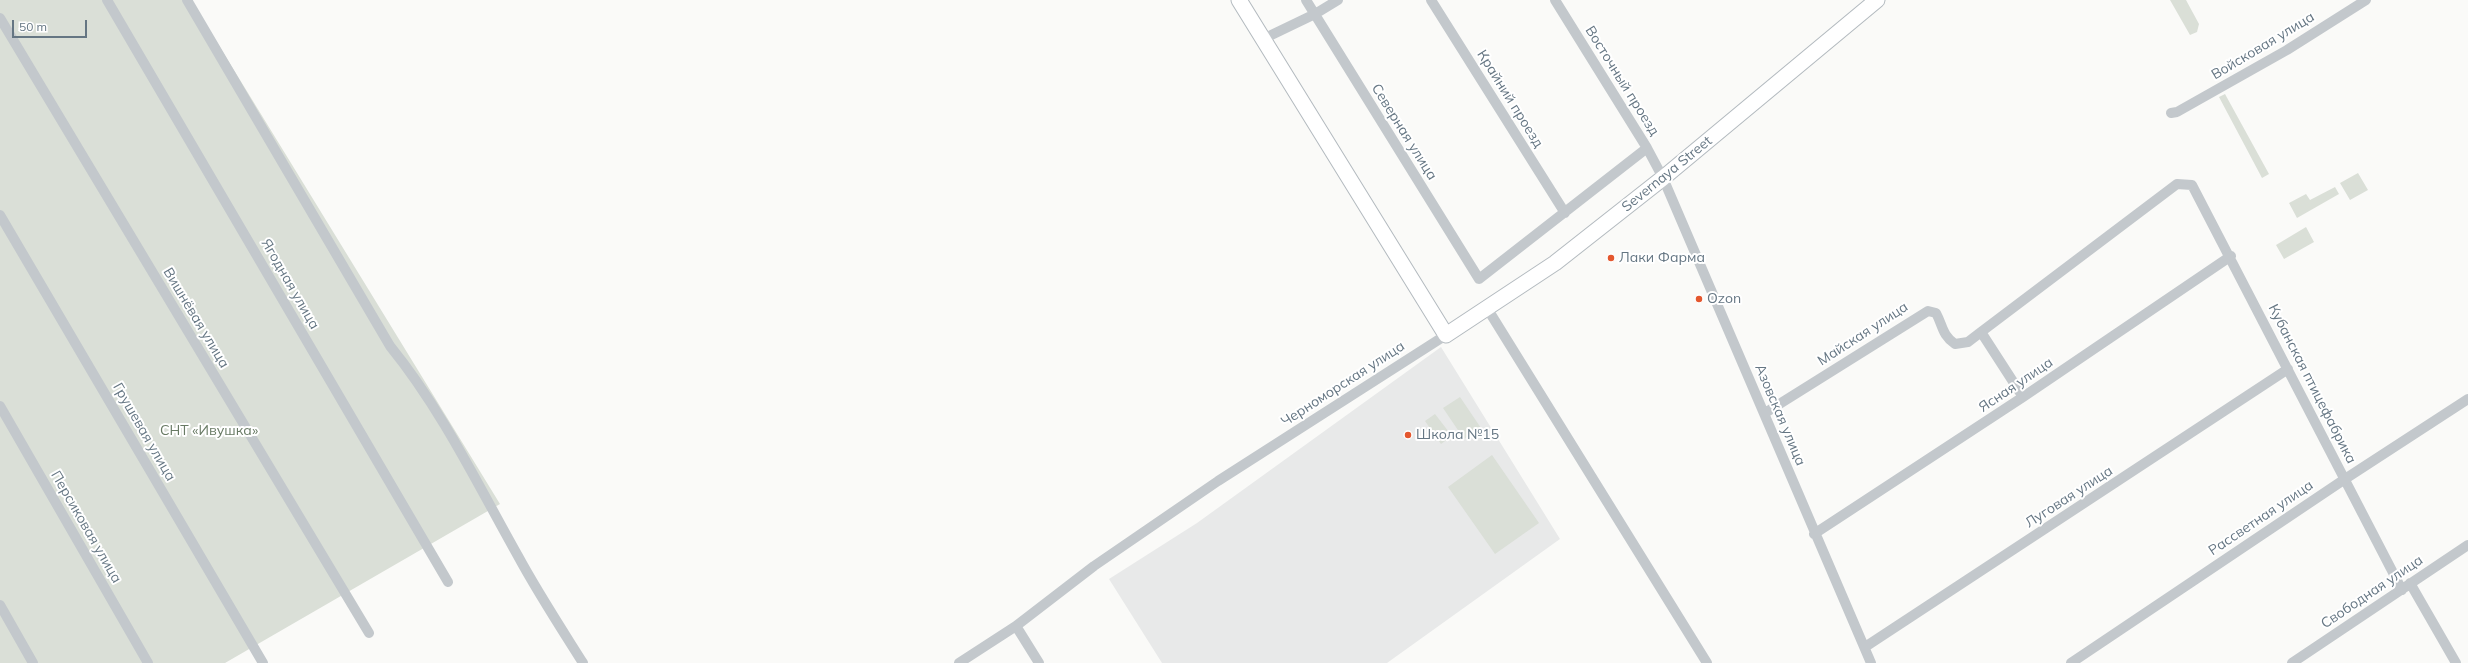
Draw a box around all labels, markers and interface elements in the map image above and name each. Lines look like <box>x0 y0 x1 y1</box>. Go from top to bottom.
street label: Войсковая улица <box>2208 9 2318 83</box>
scale bar <box>14 12 89 38</box>
text: 50 m <box>19 19 47 34</box>
street label: Восточный проезд <box>1581 23 1663 139</box>
street label: Крайний проезд <box>1473 47 1547 151</box>
street label: Северная улица <box>1368 81 1440 183</box>
street label: Severnaya Street <box>1619 133 1715 215</box>
street label: Ягодная улица <box>257 236 323 332</box>
place label: Лаки Фарма <box>1619 250 1705 266</box>
marker: Лаки Фарма <box>1606 253 1616 263</box>
street label: Вишнёвая улица <box>159 265 233 371</box>
place label: Ozon <box>1707 291 1741 307</box>
marker: Ozon <box>1694 294 1704 304</box>
street label: Майская улица <box>1815 299 1911 369</box>
street label: Кубанская птицефабрика <box>2264 302 2360 466</box>
street label: Черноморская улица <box>1278 338 1408 430</box>
street label: Ясная улица <box>1976 354 2056 416</box>
street label: Азовская улица <box>1751 362 1809 468</box>
street label: Грушевая улица <box>109 380 179 484</box>
park label: СНТ «Ивушка» <box>160 423 258 439</box>
place label: Школа №15 <box>1416 427 1499 443</box>
marker: Школа №15 <box>1403 430 1413 440</box>
street label: Луговая улица <box>2022 462 2116 532</box>
street label: Персиковая улица <box>47 468 125 586</box>
street label: Рассветная улица <box>2205 477 2317 559</box>
street label: Свободная улица <box>2318 552 2426 632</box>

